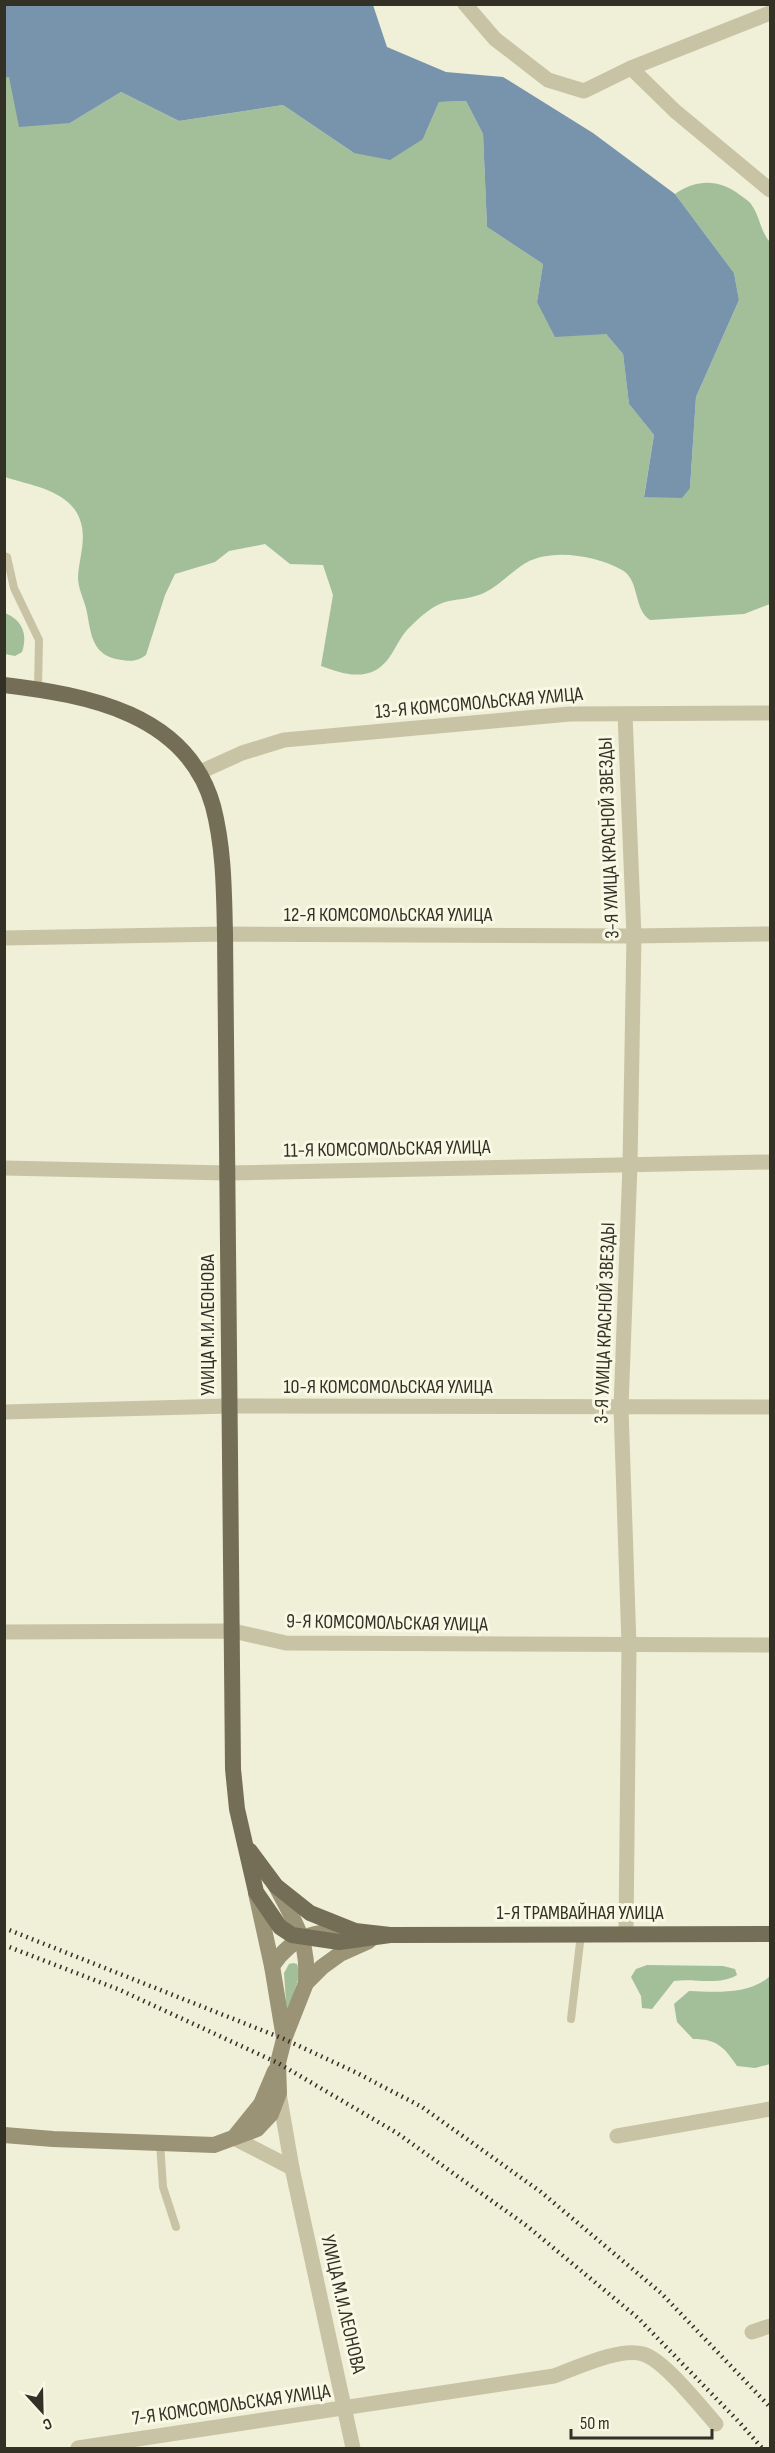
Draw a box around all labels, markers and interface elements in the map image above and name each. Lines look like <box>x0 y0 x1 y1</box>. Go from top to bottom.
street label: 13-Я КОМСОМОЛЬСКАЯ УЛИЦА <box>374 682 584 724</box>
street label: 3-Я УЛИЦА КРАСНОЙ ЗВЕЗДЫ <box>593 737 625 939</box>
street label: 12-Я КОМСОМОЛЬСКАЯ УЛИЦА <box>284 903 493 927</box>
street label: 11-Я КОМСОМОЛЬСКАЯ УЛИЦА <box>283 1135 491 1163</box>
street label: 3-Я УЛИЦА КРАСНОЙ ЗВЕЗДЫ <box>589 1222 621 1424</box>
street label: УЛИЦА М.И.ЛЕОНОВА <box>196 1254 220 1396</box>
street label: 10-Я КОМСОМОЛЬСКАЯ УЛИЦА <box>284 1375 493 1399</box>
street label: 9-Я КОМСОМОЛЬСКАЯ УЛИЦА <box>286 1609 489 1637</box>
street label: 1-Я ТРАМВАЙНАЯ УЛИЦА <box>497 1901 664 1925</box>
street label: УЛИЦА М.И.ЛЕОНОВА <box>315 2232 371 2376</box>
street label: 7-Я КОМСОМОЛЬСКАЯ УЛИЦА <box>130 2379 332 2431</box>
north arrow <box>12 2381 72 2441</box>
scale bar <box>571 2402 712 2440</box>
text: С <box>40 2413 54 2434</box>
text: 50 m <box>580 2413 610 2434</box>

